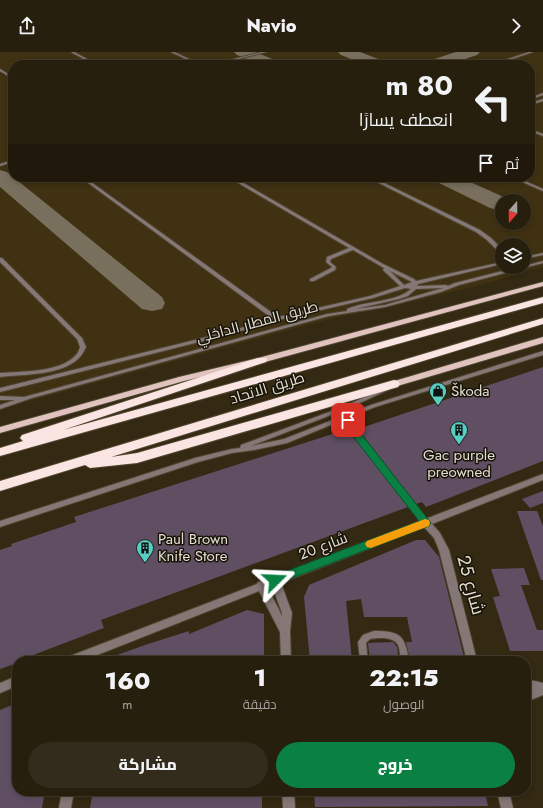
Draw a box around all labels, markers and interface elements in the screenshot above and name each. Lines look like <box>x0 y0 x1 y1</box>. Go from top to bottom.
text: Navio <box>246 13 297 39</box>
icon: share <box>16 15 38 37</box>
icon: forward <box>505 15 527 37</box>
text: 80 m <box>386 65 453 106</box>
icon: left <box>467 76 519 128</box>
text: انعطف يسارًا <box>359 107 453 133</box>
icon: arrive <box>475 152 497 174</box>
text: ثم <box>505 153 519 175</box>
north arrow <box>495 194 531 230</box>
map controls <box>495 194 531 274</box>
button: layers <box>495 238 531 274</box>
street label: طريق المطار الداخلي <box>194 295 321 350</box>
street label: طريق الاتحاد <box>227 366 307 410</box>
place label: Škoda <box>451 380 490 402</box>
shop icon: Škoda <box>428 381 448 406</box>
pin <box>331 403 365 437</box>
icon: arrive <box>337 409 359 431</box>
building icon: Gac purple preowned <box>449 420 469 445</box>
place label: Gac purple preowned <box>423 444 495 483</box>
street label: شارع 20 <box>295 527 351 565</box>
place label: Paul Brown Knife Store <box>158 528 228 567</box>
building icon: Paul Brown Knife Store <box>135 538 155 563</box>
street label: شارع 25 <box>451 552 491 618</box>
position arrow <box>254 559 296 601</box>
text: 1 <box>253 660 266 695</box>
text: 22:15 <box>369 660 438 695</box>
text: 160 <box>105 663 150 698</box>
text: m <box>122 695 132 714</box>
text: دقيقة <box>243 695 277 714</box>
text: الوصول <box>383 695 425 714</box>
button: مشاركة <box>28 742 268 788</box>
button: خروج <box>276 742 515 788</box>

